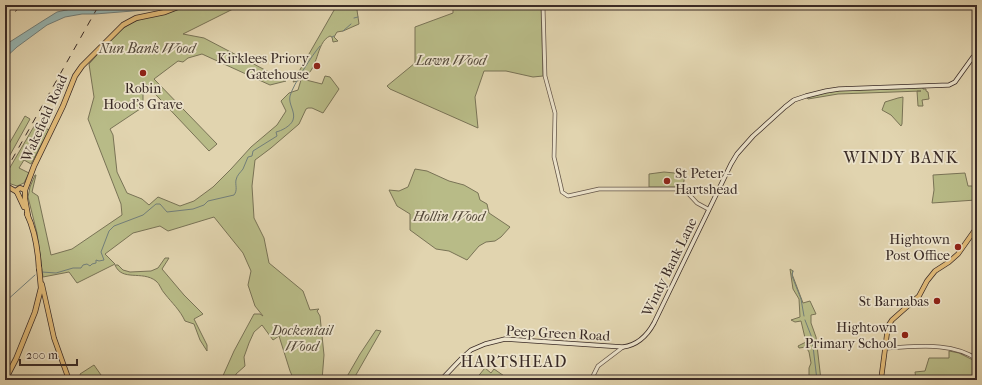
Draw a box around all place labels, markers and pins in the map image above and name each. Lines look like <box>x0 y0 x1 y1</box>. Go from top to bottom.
place label: Kirklees Priory Gatehouse <box>217 50 310 83</box>
marker: Kirklees Priory Gatehouse <box>312 61 322 71</box>
marker: Robin Hood's Grave <box>138 68 148 78</box>
place label: Robin Hood's Grave <box>103 80 183 113</box>
place label: St Peter - Hartshead <box>675 165 738 198</box>
marker: St Peter - Hartshead <box>662 176 672 186</box>
place label: Hightown Post Office <box>885 231 950 264</box>
marker: Hightown Post Office <box>953 242 963 252</box>
place label: St Barnabas <box>859 293 929 310</box>
marker: St Barnabas <box>932 296 942 306</box>
place label: Hightown Primary School <box>805 319 897 352</box>
marker: Hightown Primary School <box>900 330 910 340</box>

